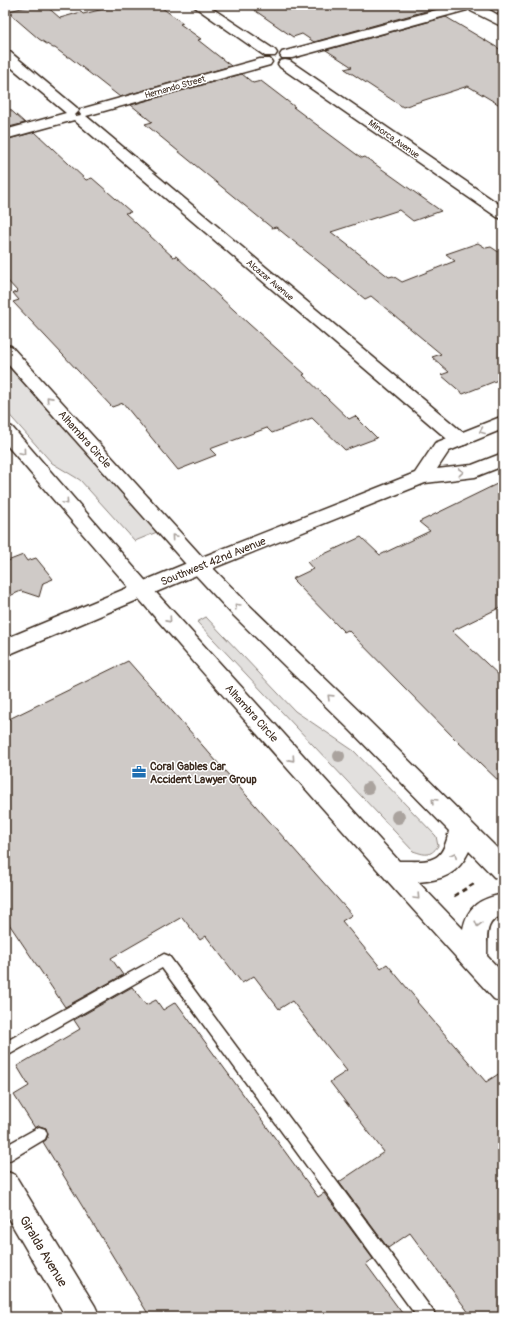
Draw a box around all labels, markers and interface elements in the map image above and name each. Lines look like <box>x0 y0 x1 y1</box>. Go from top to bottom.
street label: Hernando Street <box>144 73 207 101</box>
street label: Minorca Avenue <box>366 118 422 161</box>
street label: Alcazar Avenue <box>244 257 296 304</box>
one-way arrow <box>46 396 54 404</box>
street label: Alhambra Circle <box>55 408 114 471</box>
one-way arrow <box>478 427 485 435</box>
one-way arrow <box>18 447 25 454</box>
one-way arrow <box>458 468 464 477</box>
one-way arrow <box>61 497 68 505</box>
street label: Southwest 42nd Avenue <box>159 534 268 589</box>
one-way arrow <box>171 534 178 542</box>
one-way arrow <box>235 603 242 611</box>
one-way arrow <box>164 615 171 622</box>
street label: Alhambra Circle <box>222 682 281 745</box>
one-way arrow <box>327 694 335 702</box>
one-way arrow <box>288 754 295 761</box>
place label: Coral Gables Car Accident Lawyer Group <box>150 760 257 786</box>
office icon: Coral Gables Car Accident Lawyer Group <box>131 764 147 780</box>
one-way arrow <box>432 798 439 806</box>
one-way arrow <box>449 852 456 859</box>
one-way arrow <box>412 892 419 900</box>
one-way arrow <box>474 920 482 927</box>
street label: Giralda Avenue <box>16 1213 71 1290</box>

